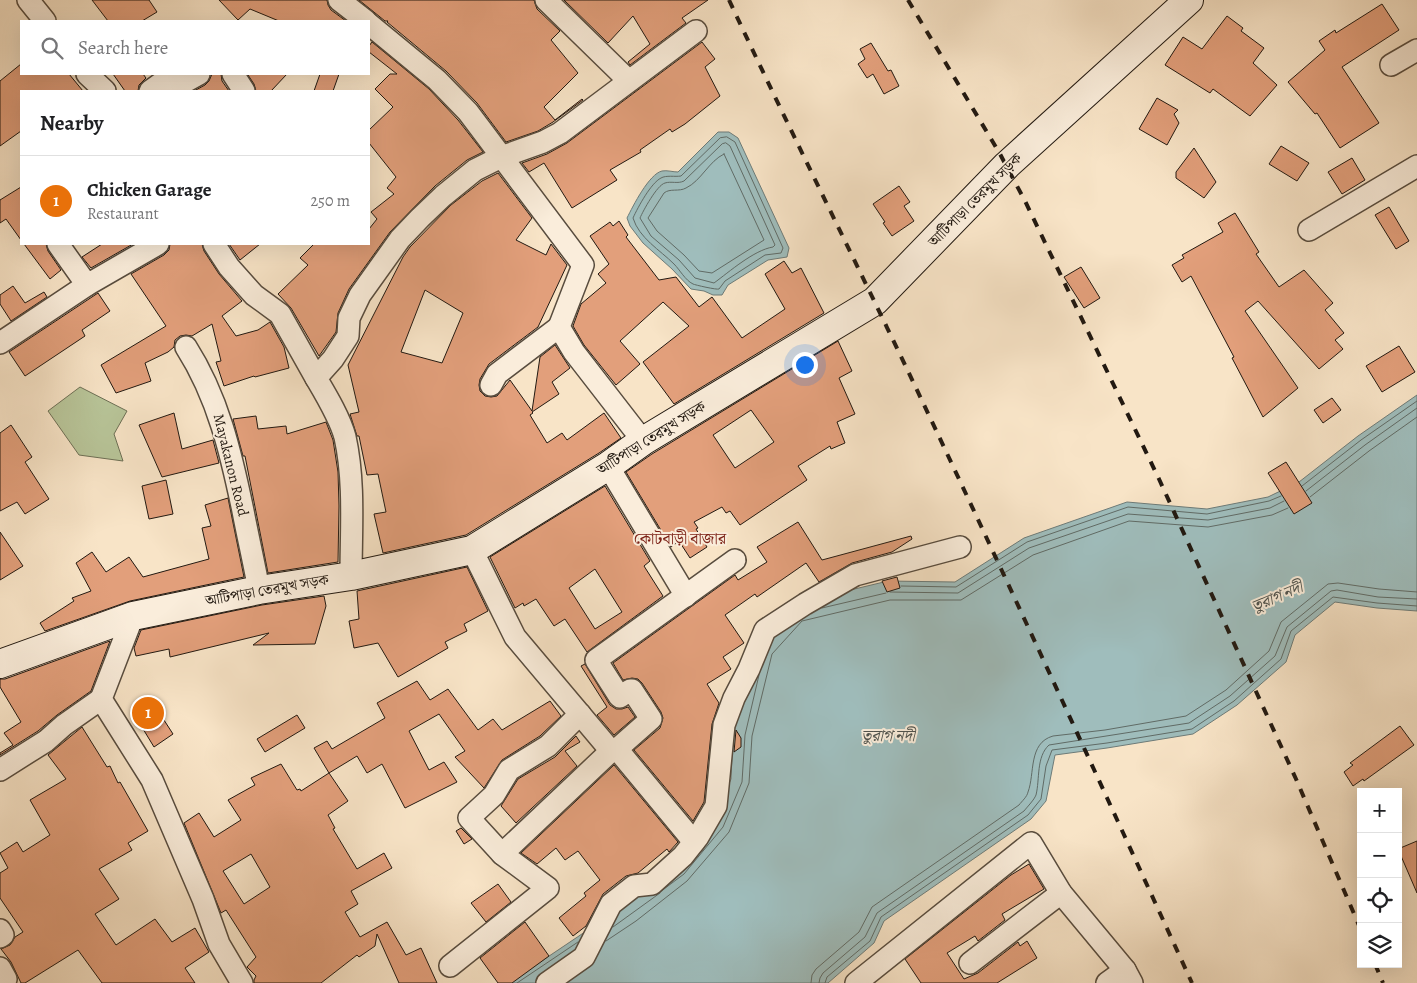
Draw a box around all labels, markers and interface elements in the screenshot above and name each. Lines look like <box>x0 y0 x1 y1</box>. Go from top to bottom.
search box <box>20 20 370 75</box>
icon: search <box>38 34 66 62</box>
text: Search here <box>78 35 168 61</box>
text: Nearby <box>40 109 103 137</box>
street label: আটিপাড়া তেরমুখ সড়ক <box>923 148 1027 252</box>
text: Chicken Garage <box>87 177 212 203</box>
text: 1 <box>53 190 59 212</box>
text: 250 m <box>311 190 350 212</box>
text: Restaurant <box>87 203 159 225</box>
your location <box>792 352 818 378</box>
street label: আটিপাড়া তেরমুখ সড়ক <box>592 396 710 480</box>
street label: Mayakanon Road <box>209 412 254 519</box>
district label: কোটবাড়ী বাজার <box>634 528 727 550</box>
street label: আটিপাড়া তেরমুখ সড়ক <box>203 569 331 611</box>
water label: তুরাগ নদী <box>1248 576 1308 618</box>
pin: 1 <box>132 694 164 732</box>
water label: তুরাগ নদী <box>861 725 917 747</box>
map controls <box>1357 788 1402 968</box>
button: + <box>1357 788 1402 833</box>
button: − <box>1357 833 1402 878</box>
button: locate <box>1357 878 1402 923</box>
button: layers <box>1357 923 1402 968</box>

